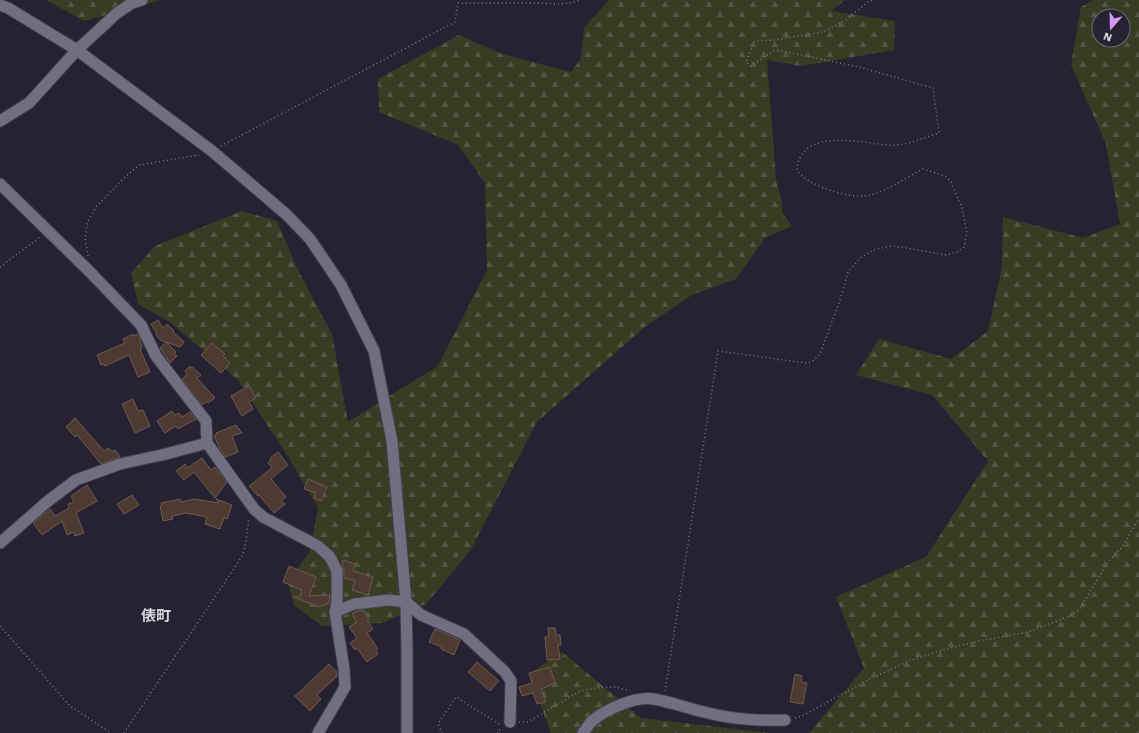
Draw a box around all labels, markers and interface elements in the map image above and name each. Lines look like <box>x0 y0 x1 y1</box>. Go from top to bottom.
north arrow <box>1091 8 1131 48</box>
text: N <box>1102 29 1114 44</box>
district label: 俵町 <box>141 607 171 625</box>

